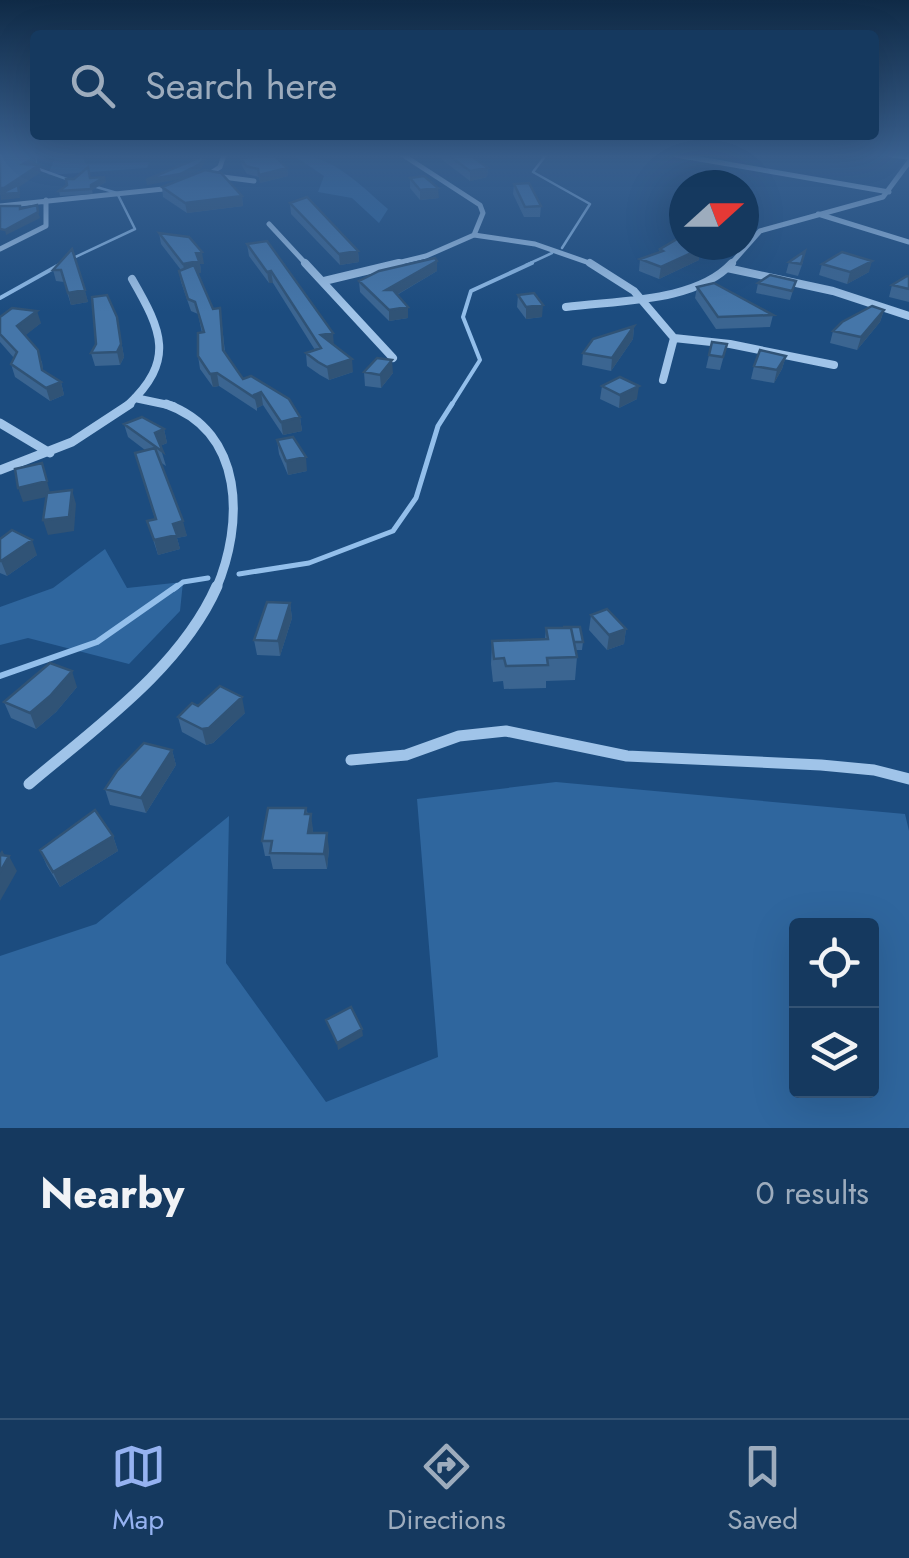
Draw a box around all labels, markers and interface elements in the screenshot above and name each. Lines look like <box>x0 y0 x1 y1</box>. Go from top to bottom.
search box <box>30 30 879 140</box>
icon: search <box>65 58 120 113</box>
text: Search here <box>145 58 337 113</box>
north arrow <box>669 170 759 260</box>
map controls <box>789 918 879 1098</box>
button: locate <box>789 918 879 1008</box>
button: layers <box>789 1008 879 1098</box>
text: Nearby <box>40 1163 184 1224</box>
text: 0 results <box>756 1170 869 1216</box>
tab: Map <box>111 1439 166 1540</box>
tab: Directions <box>387 1439 506 1540</box>
tab: Saved <box>727 1439 798 1540</box>

